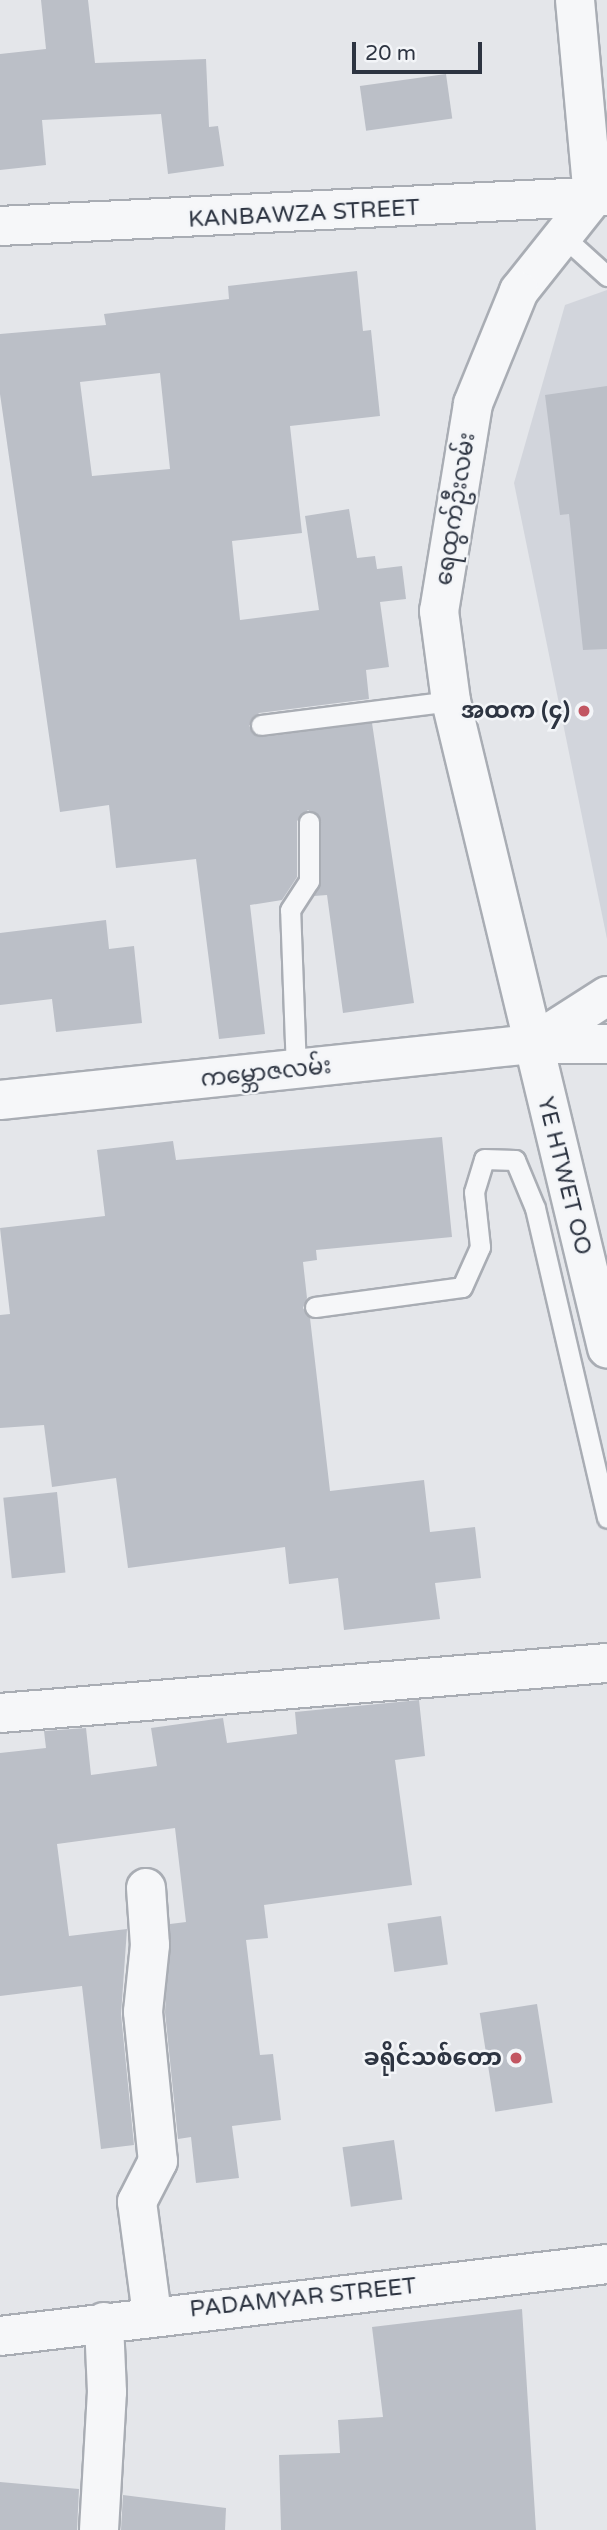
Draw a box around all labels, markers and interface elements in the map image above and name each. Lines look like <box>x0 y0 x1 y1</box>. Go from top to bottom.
scale bar <box>355 28 484 72</box>
text: 20 m <box>365 41 416 66</box>
street label: KANBAWZA STREET <box>188 194 420 234</box>
street label: ရေထွက်ဦးလမ်း <box>430 431 482 587</box>
place label: အထက (၄) <box>461 697 570 725</box>
marker: အထက (၄) <box>576 703 592 719</box>
street label: ကမ္ဘောဇလမ်း <box>199 1052 333 1094</box>
street label: YE HTWET OO <box>531 1094 597 1258</box>
place label: ခရိုင်သစ်တော <box>364 2044 502 2072</box>
marker: ခရိုင်သစ်တော <box>508 2050 524 2066</box>
street label: PADAMYAR STREET <box>188 2272 418 2324</box>

